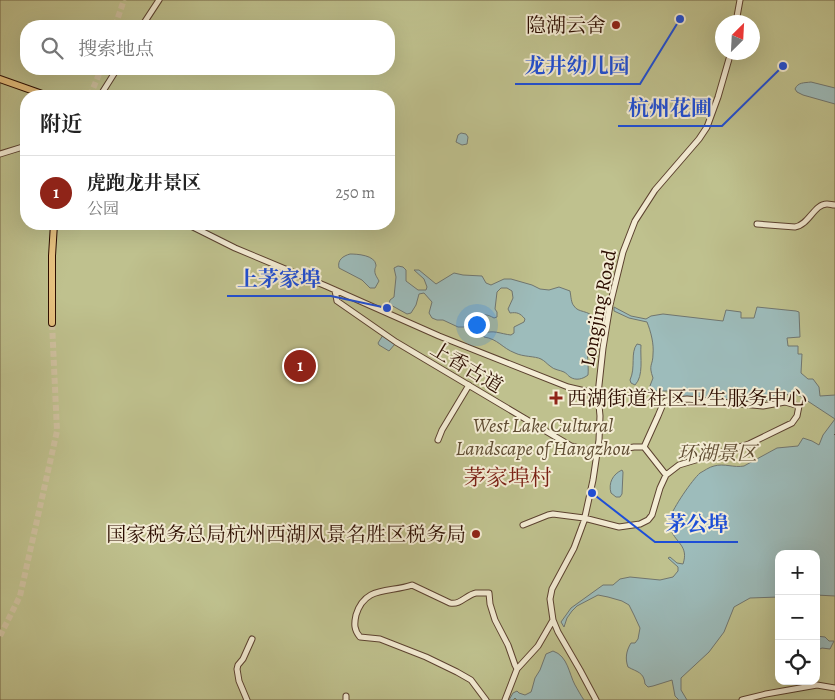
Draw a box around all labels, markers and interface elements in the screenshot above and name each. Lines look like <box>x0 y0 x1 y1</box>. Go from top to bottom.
place label: 隐湖云舍 <box>526 12 606 39</box>
north arrow <box>715 15 760 60</box>
marker: 隐湖云舍 <box>610 19 622 31</box>
search box <box>20 20 395 75</box>
icon: search <box>38 34 66 62</box>
text: 搜索地点 <box>78 36 154 62</box>
callout: 龙井幼儿园 <box>515 48 640 84</box>
text: 龙井幼儿园 <box>525 52 630 80</box>
callout: 杭州花圃 <box>618 90 722 126</box>
text: 杭州花圃 <box>628 94 712 122</box>
text: 附近 <box>40 110 82 138</box>
text: 虎跑龙井景区 <box>87 170 201 196</box>
text: 1 <box>53 182 59 204</box>
text: 250 m <box>336 182 375 204</box>
text: 公园 <box>87 198 119 220</box>
street label: Longjing Road <box>574 247 623 369</box>
callout: 上茅家埠 <box>227 260 331 296</box>
text: 上茅家埠 <box>237 265 321 293</box>
your location <box>464 312 490 338</box>
street label: 上香古道 <box>426 335 508 400</box>
pin: 1 <box>284 347 316 385</box>
place label: 西湖街道社区卫生服务中心 <box>567 385 807 412</box>
marker: 西湖街道社区卫生服务中心 <box>549 391 563 405</box>
park label: West Lake Cultural Landscape of Hangzhou <box>456 412 631 462</box>
park label: 环湖景区 <box>677 440 760 467</box>
district label: 茅家埠村 <box>464 463 552 493</box>
callout: 茅公埠 <box>655 506 738 542</box>
text: 茅公埠 <box>666 510 729 538</box>
place label: 国家税务总局杭州西湖风景名胜区税务局 <box>106 521 466 548</box>
marker: 国家税务总局杭州西湖风景名胜区税务局 <box>470 528 482 540</box>
map controls <box>775 550 820 685</box>
button: + <box>775 550 820 595</box>
button: − <box>775 595 820 640</box>
button: locate <box>775 640 820 685</box>

